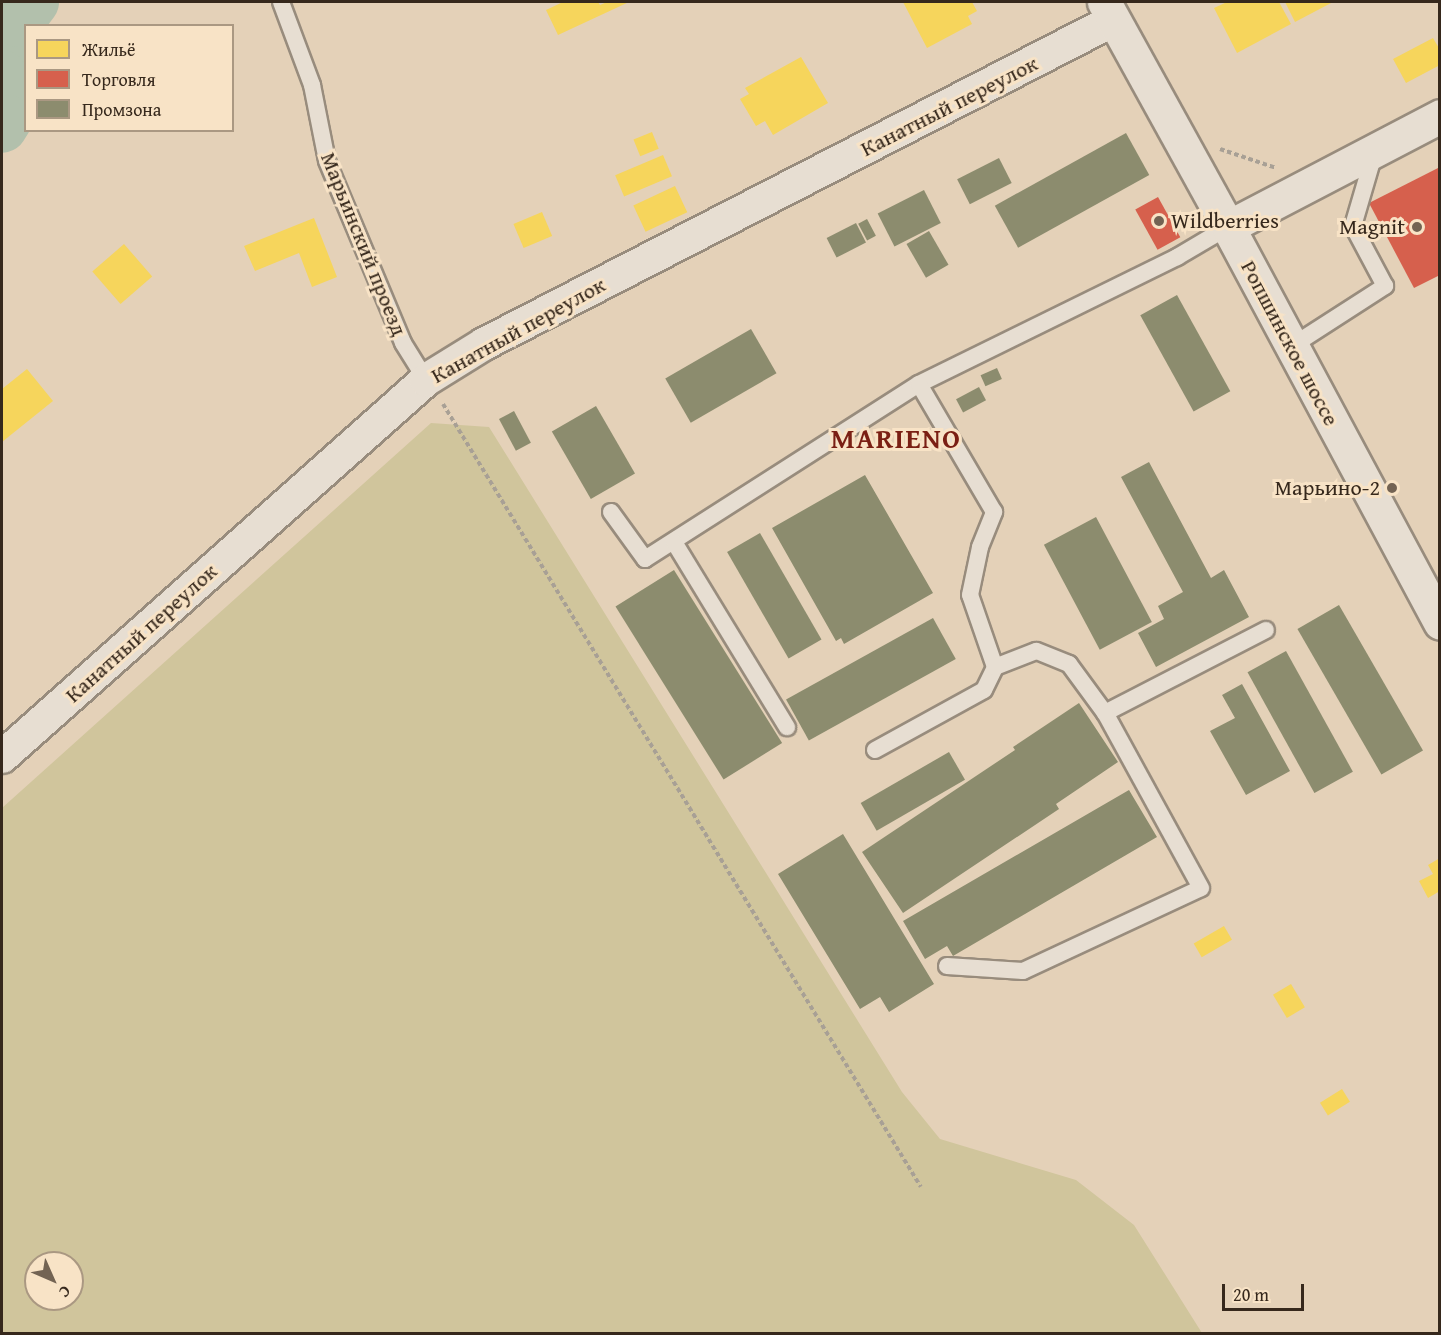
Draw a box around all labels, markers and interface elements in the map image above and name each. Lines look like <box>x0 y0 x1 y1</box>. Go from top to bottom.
legend <box>24 24 234 132</box>
text: Жильё <box>82 36 136 63</box>
street label: Канатный переулок <box>856 50 1042 162</box>
text: Торговля <box>82 66 156 93</box>
text: Промзона <box>82 96 161 123</box>
street label: Марьинский проезд <box>315 148 413 340</box>
place label: Wildberries <box>1171 208 1279 234</box>
marker: Wildberries <box>1152 214 1166 228</box>
place label: Magnit <box>1339 214 1405 240</box>
marker: Magnit <box>1410 220 1424 234</box>
street label: Ропшинское шоссе <box>1235 256 1345 430</box>
street label: Канатный переулок <box>426 271 610 389</box>
district label: MARIENO <box>831 421 961 455</box>
place label: Марьино-2 <box>1275 475 1380 501</box>
marker: Марьино-2 <box>1385 481 1399 495</box>
street label: Канатный переулок <box>60 558 222 708</box>
north arrow <box>24 1251 84 1311</box>
scale bar <box>1225 1272 1308 1310</box>
text: С <box>54 1281 77 1304</box>
text: 20 m <box>1233 1281 1269 1308</box>

